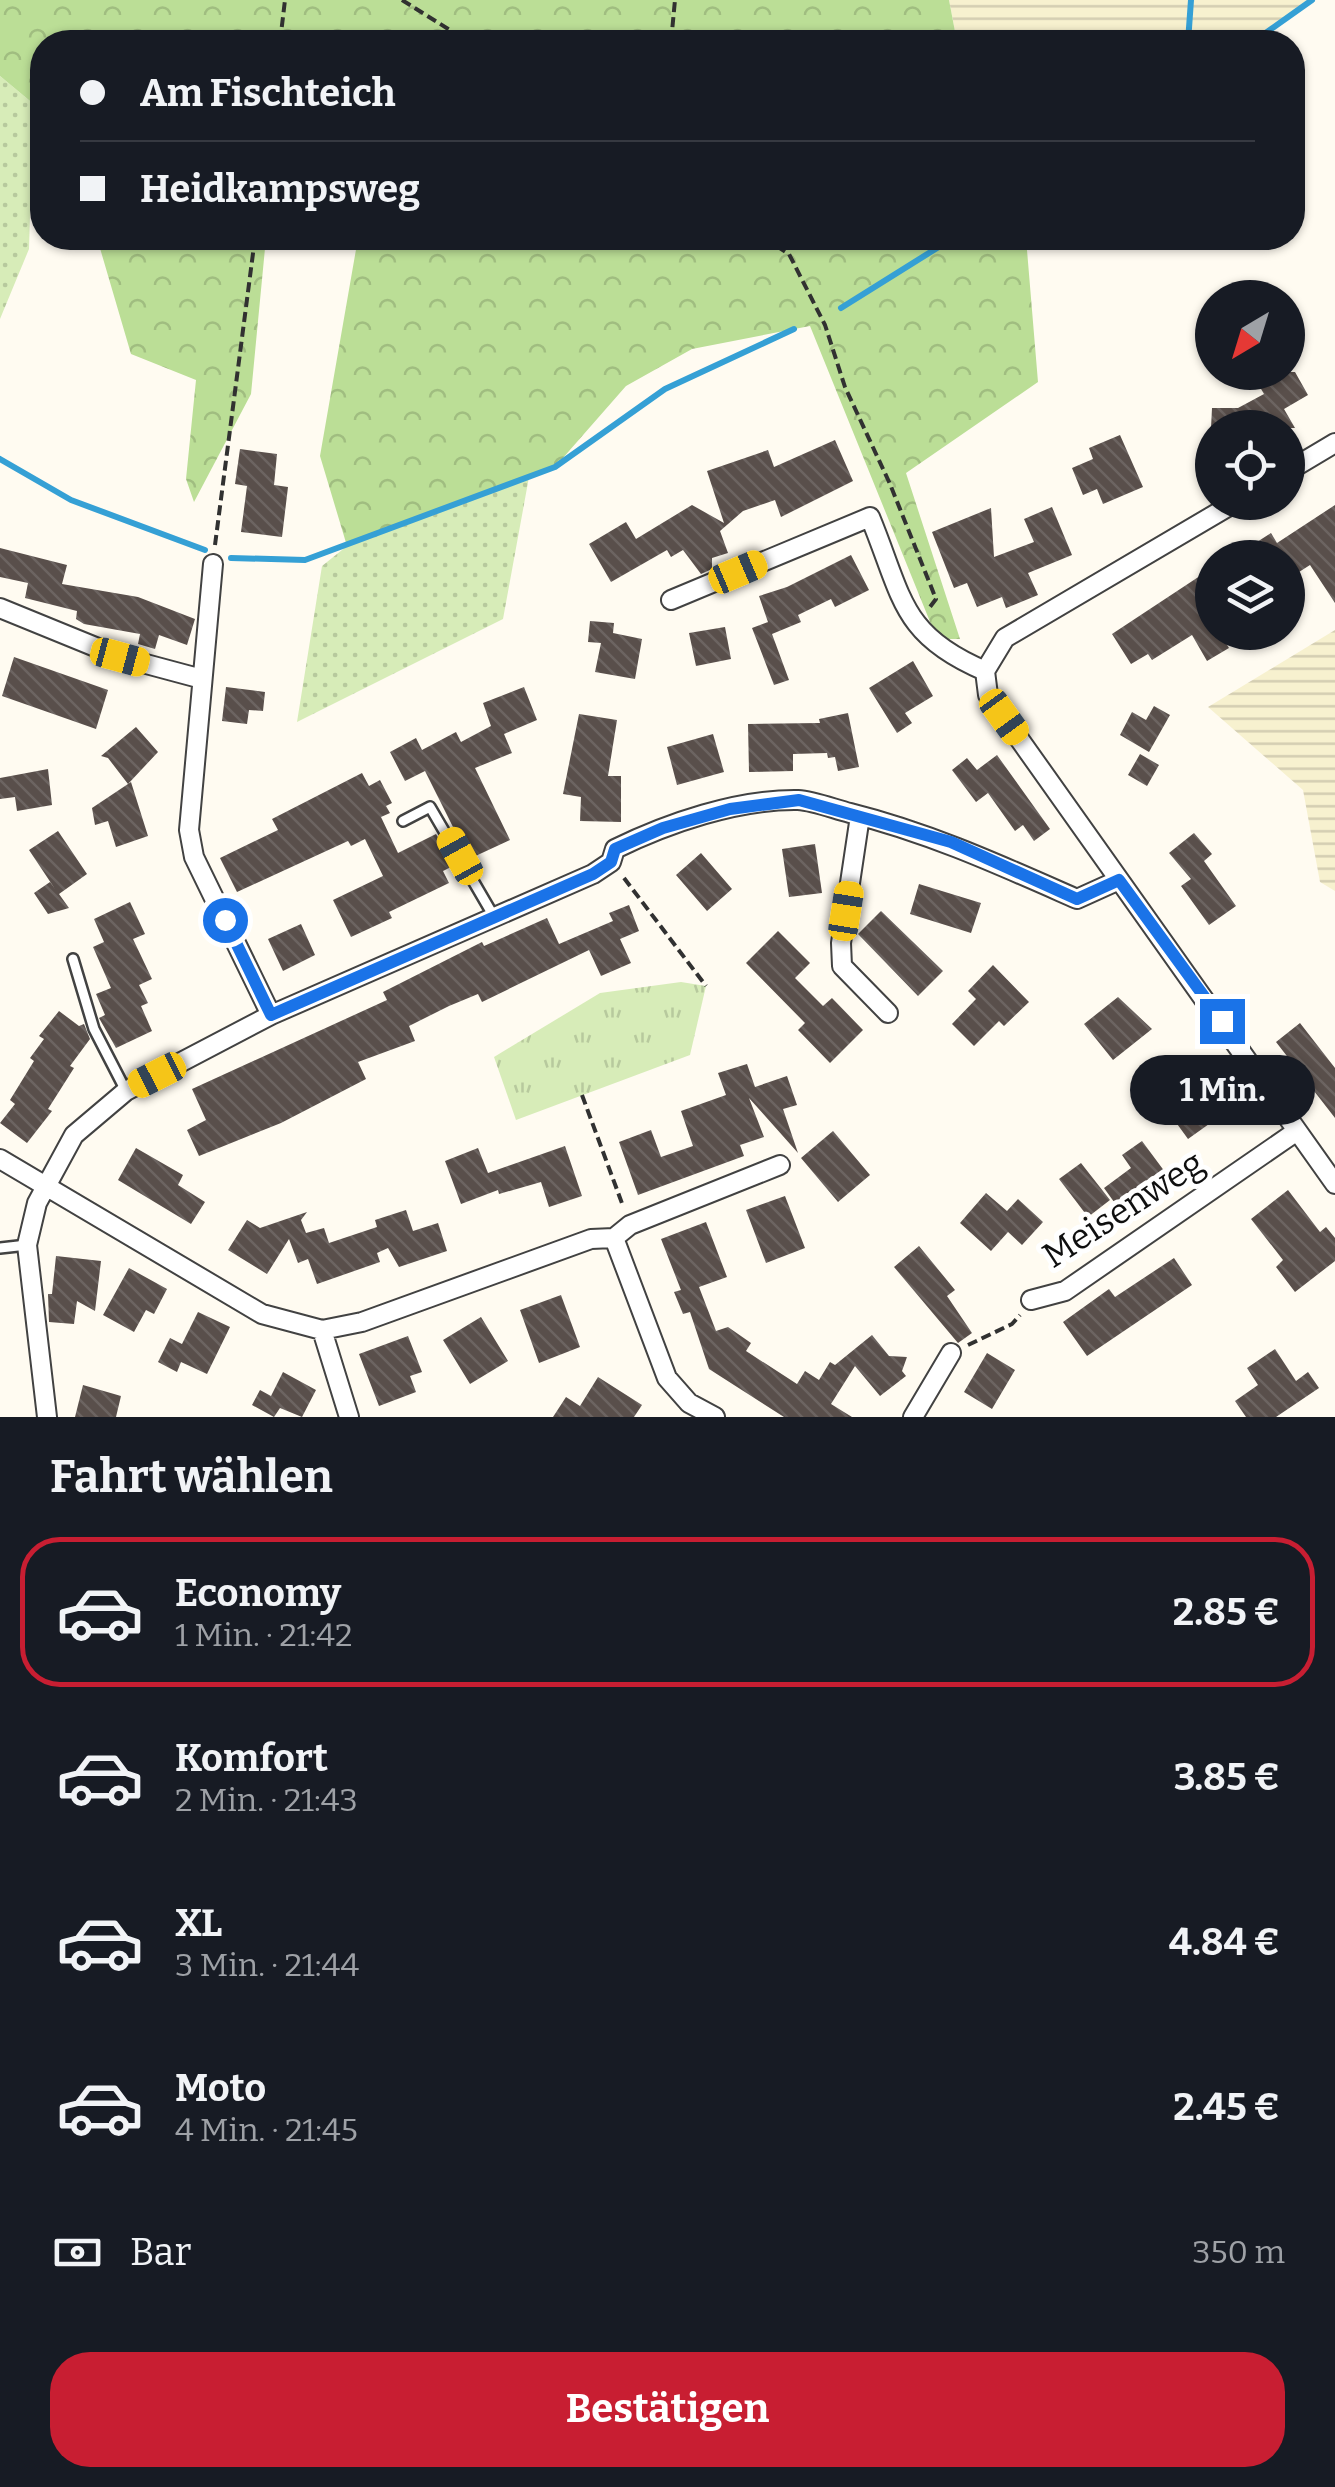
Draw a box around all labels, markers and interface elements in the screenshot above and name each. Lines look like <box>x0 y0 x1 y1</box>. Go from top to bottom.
text: Am Fischteich <box>140 70 396 116</box>
text: Heidkampsweg <box>140 166 420 212</box>
north arrow <box>1195 280 1305 390</box>
map controls <box>1195 280 1305 650</box>
button: locate <box>1195 410 1305 520</box>
button: layers <box>1195 540 1305 650</box>
car <box>705 546 771 598</box>
car <box>87 635 153 679</box>
car <box>974 684 1034 750</box>
car <box>432 822 488 890</box>
car <box>826 879 866 943</box>
route start <box>203 898 248 943</box>
route end <box>1200 999 1245 1044</box>
car <box>123 1048 191 1102</box>
callout: 1 Min. <box>1130 1056 1314 1126</box>
text: 1 Min. <box>1179 1071 1266 1109</box>
street label: Meisenweg <box>1035 1141 1211 1277</box>
text: Fahrt wählen <box>50 1450 333 1504</box>
icon: car <box>55 1567 145 1657</box>
text: Economy <box>175 1570 341 1616</box>
text: 2.85 € <box>1173 1589 1280 1635</box>
text: 1 Min. · 21:42 <box>175 1616 352 1654</box>
icon: car <box>55 1732 145 1822</box>
text: Komfort <box>175 1735 328 1781</box>
text: 3.85 € <box>1174 1754 1280 1800</box>
text: 2 Min. · 21:43 <box>175 1781 358 1819</box>
icon: car <box>55 1897 145 1987</box>
text: XL <box>175 1900 222 1946</box>
text: 4.84 € <box>1169 1919 1280 1965</box>
text: 3 Min. · 21:44 <box>175 1946 359 1984</box>
icon: car <box>55 2062 145 2152</box>
text: Moto <box>175 2065 266 2111</box>
text: 2.45 € <box>1173 2084 1280 2130</box>
text: 4 Min. · 21:45 <box>175 2111 358 2149</box>
icon: cash <box>50 2225 105 2280</box>
text: Bar <box>130 2229 191 2275</box>
text: 350 m <box>1192 2233 1285 2271</box>
button: Bestätigen <box>50 2352 1285 2467</box>

